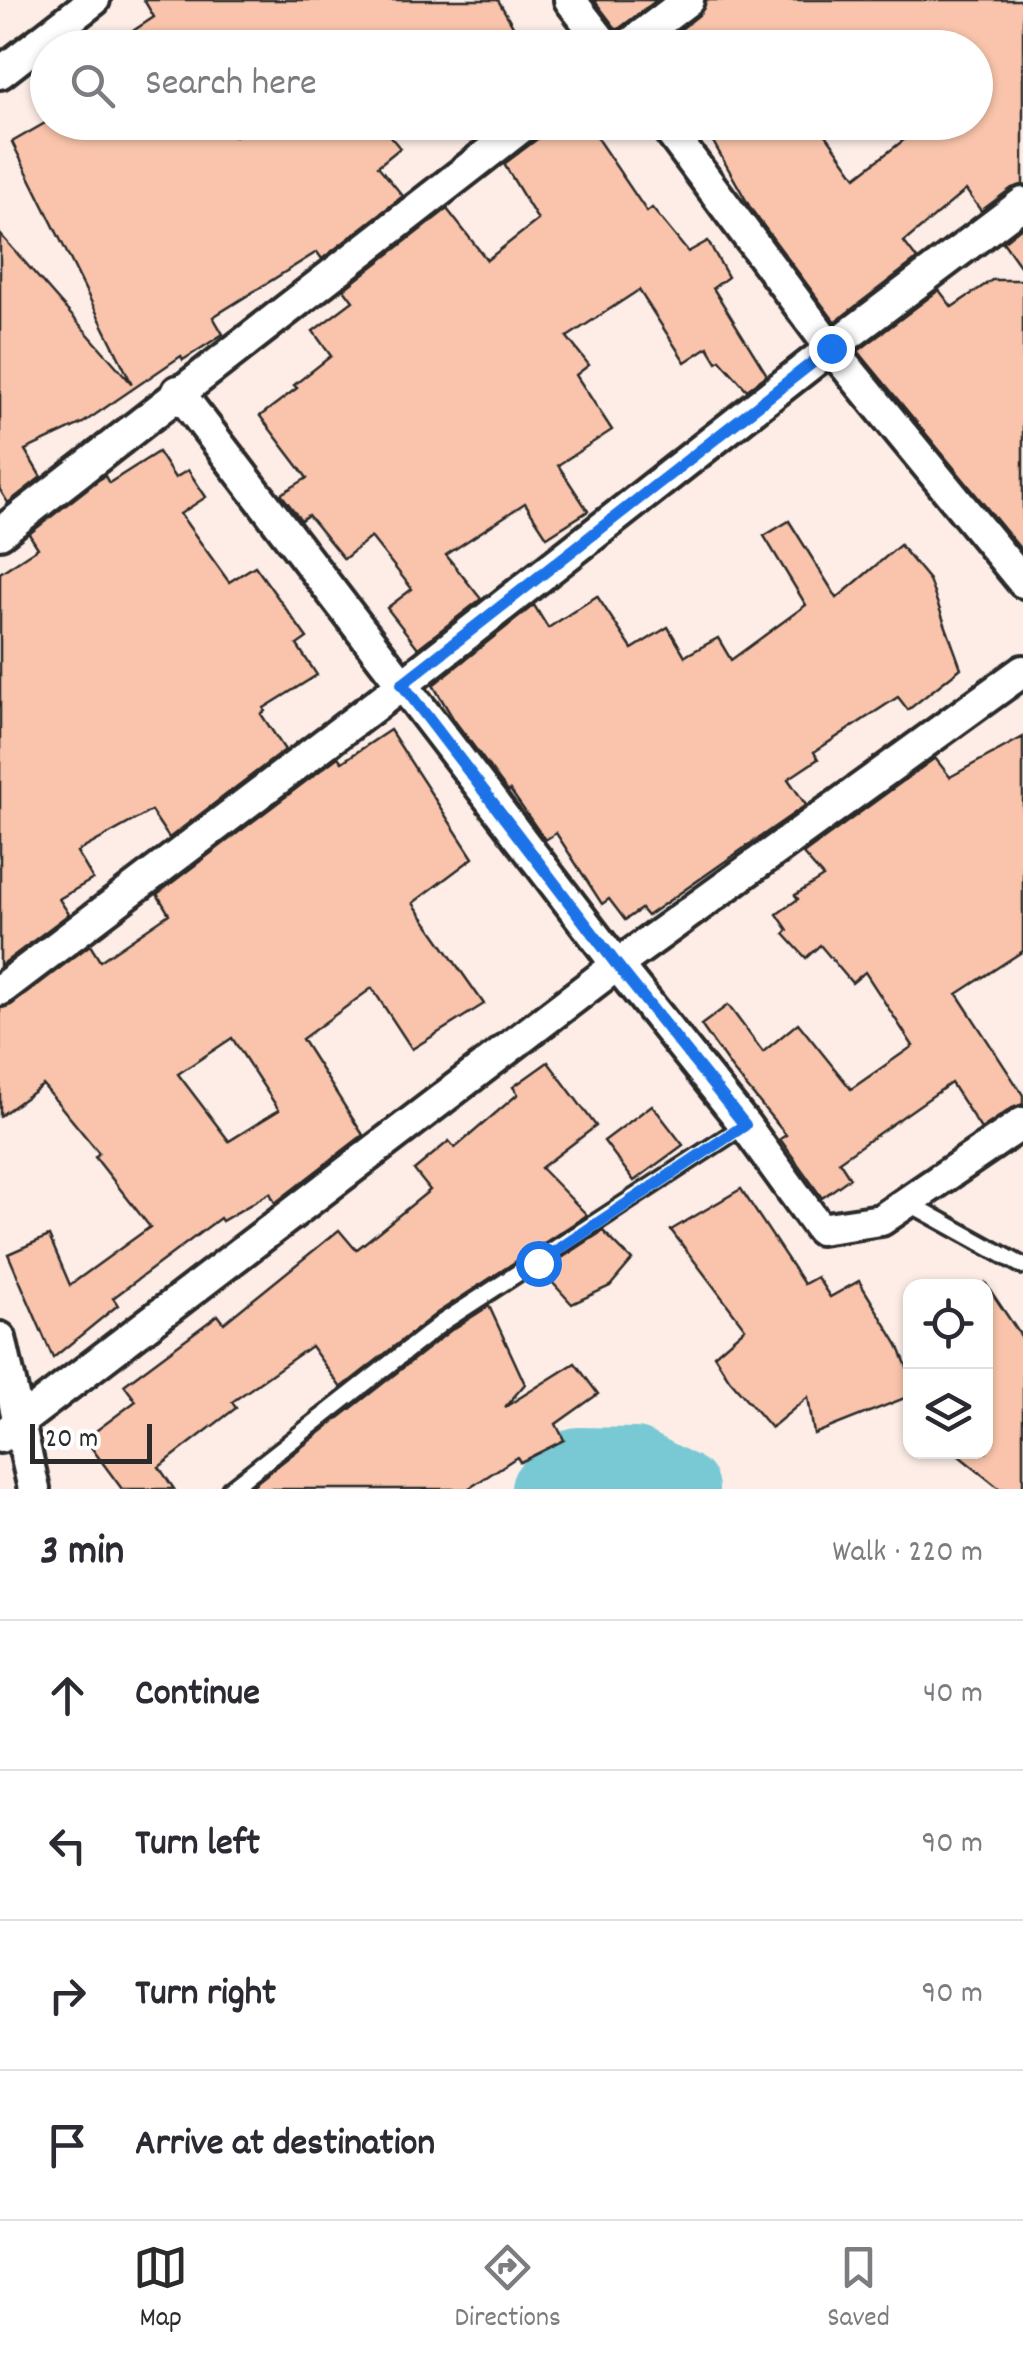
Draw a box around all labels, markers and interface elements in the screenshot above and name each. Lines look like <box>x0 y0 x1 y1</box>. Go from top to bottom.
search box <box>30 30 993 140</box>
icon: search <box>65 58 120 113</box>
text: Search here <box>145 58 317 113</box>
route end <box>809 326 855 372</box>
route start <box>516 1241 562 1287</box>
map controls <box>903 1279 993 1459</box>
button: locate <box>903 1279 993 1369</box>
button: layers <box>903 1369 993 1459</box>
scale bar <box>30 1419 152 1464</box>
text: 20 m <box>45 1421 98 1461</box>
text: 3 min <box>40 1524 124 1584</box>
text: Walk · 220 m <box>832 1531 983 1577</box>
icon: ahead <box>40 1668 95 1723</box>
text: Continue <box>135 1668 260 1723</box>
text: 40 m <box>923 1672 983 1718</box>
icon: left <box>40 1818 95 1873</box>
text: Turn left <box>135 1818 260 1873</box>
text: 90 m <box>922 1822 983 1868</box>
icon: right <box>40 1968 95 2023</box>
text: Turn right <box>135 1968 276 2023</box>
text: 90 m <box>922 1972 983 2018</box>
icon: arrive <box>40 2118 95 2173</box>
text: Arrive at destination <box>135 2118 435 2173</box>
tab: Map <box>133 2240 188 2340</box>
tab: Directions <box>455 2240 561 2340</box>
tab: Saved <box>827 2240 890 2340</box>

